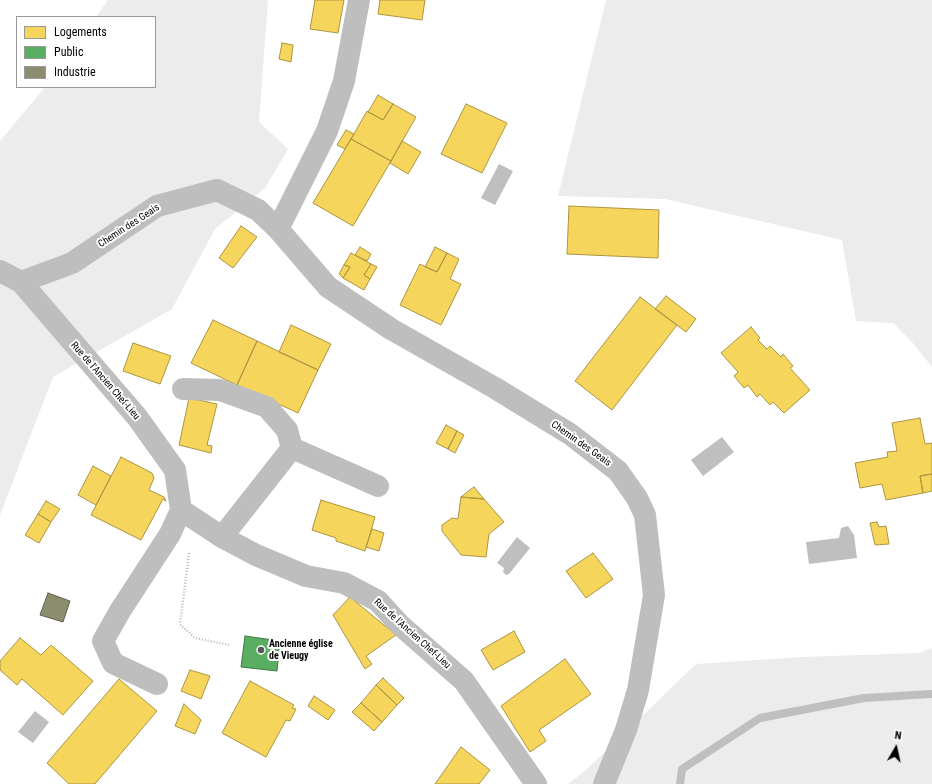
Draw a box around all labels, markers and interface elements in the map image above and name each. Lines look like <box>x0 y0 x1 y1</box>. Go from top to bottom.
legend <box>16 16 156 88</box>
text: Logements <box>54 25 107 39</box>
text: Public <box>54 45 83 59</box>
text: Industrie <box>54 65 96 79</box>
street label: Chemin des Geais <box>96 202 162 250</box>
street label: Rue de l'Ancien Chef-Lieu <box>68 340 142 422</box>
street label: Chemin des Geais <box>549 419 613 469</box>
street label: Rue de l'Ancien Chef-Lieu <box>371 596 453 672</box>
place label: Ancienne église de Vieugy <box>269 638 333 662</box>
marker: Ancienne église de Vieugy <box>256 645 266 655</box>
north arrow <box>876 728 916 768</box>
text: N <box>894 729 902 743</box>

